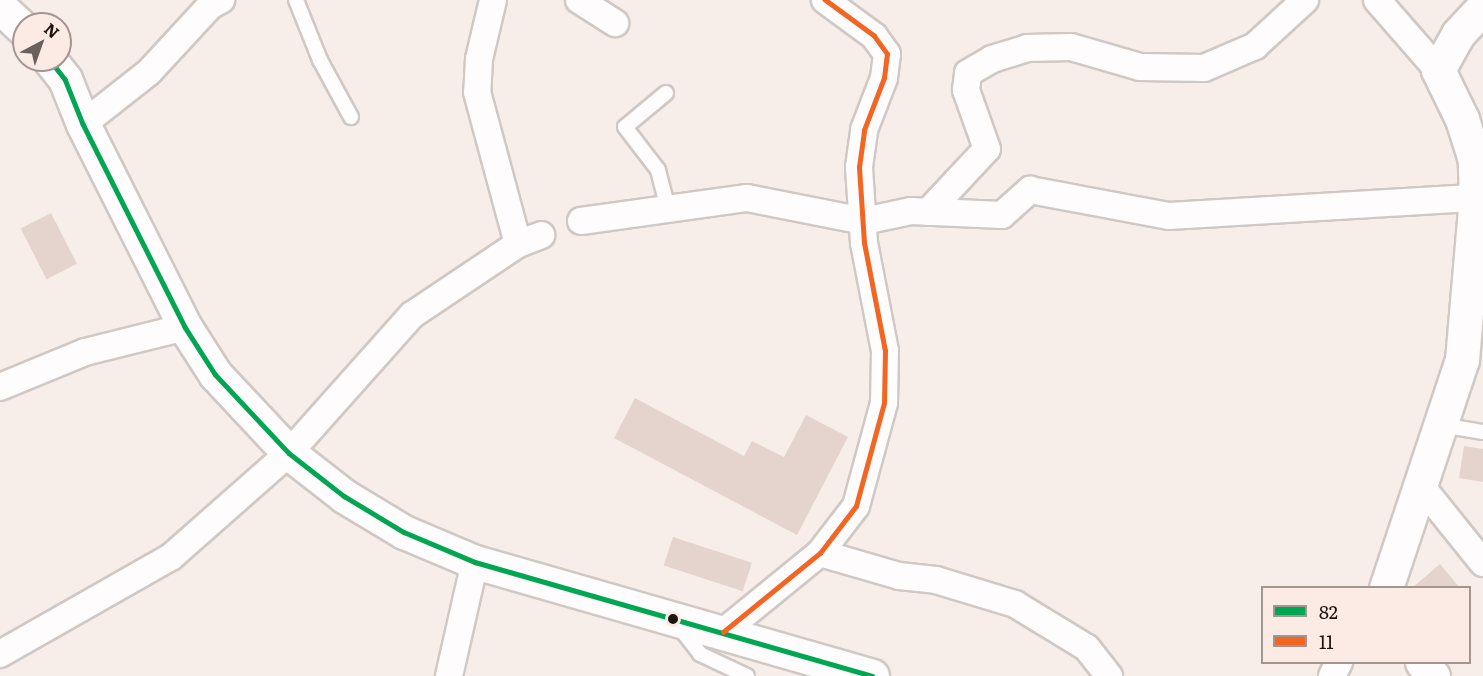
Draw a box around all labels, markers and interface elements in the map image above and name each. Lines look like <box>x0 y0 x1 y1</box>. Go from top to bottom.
north arrow <box>12 12 72 72</box>
text: N <box>40 16 65 43</box>
legend <box>1261 586 1471 664</box>
text: 82 <box>1319 598 1338 625</box>
unlabelled marker <box>667 613 679 625</box>
text: 11 <box>1319 628 1334 655</box>

